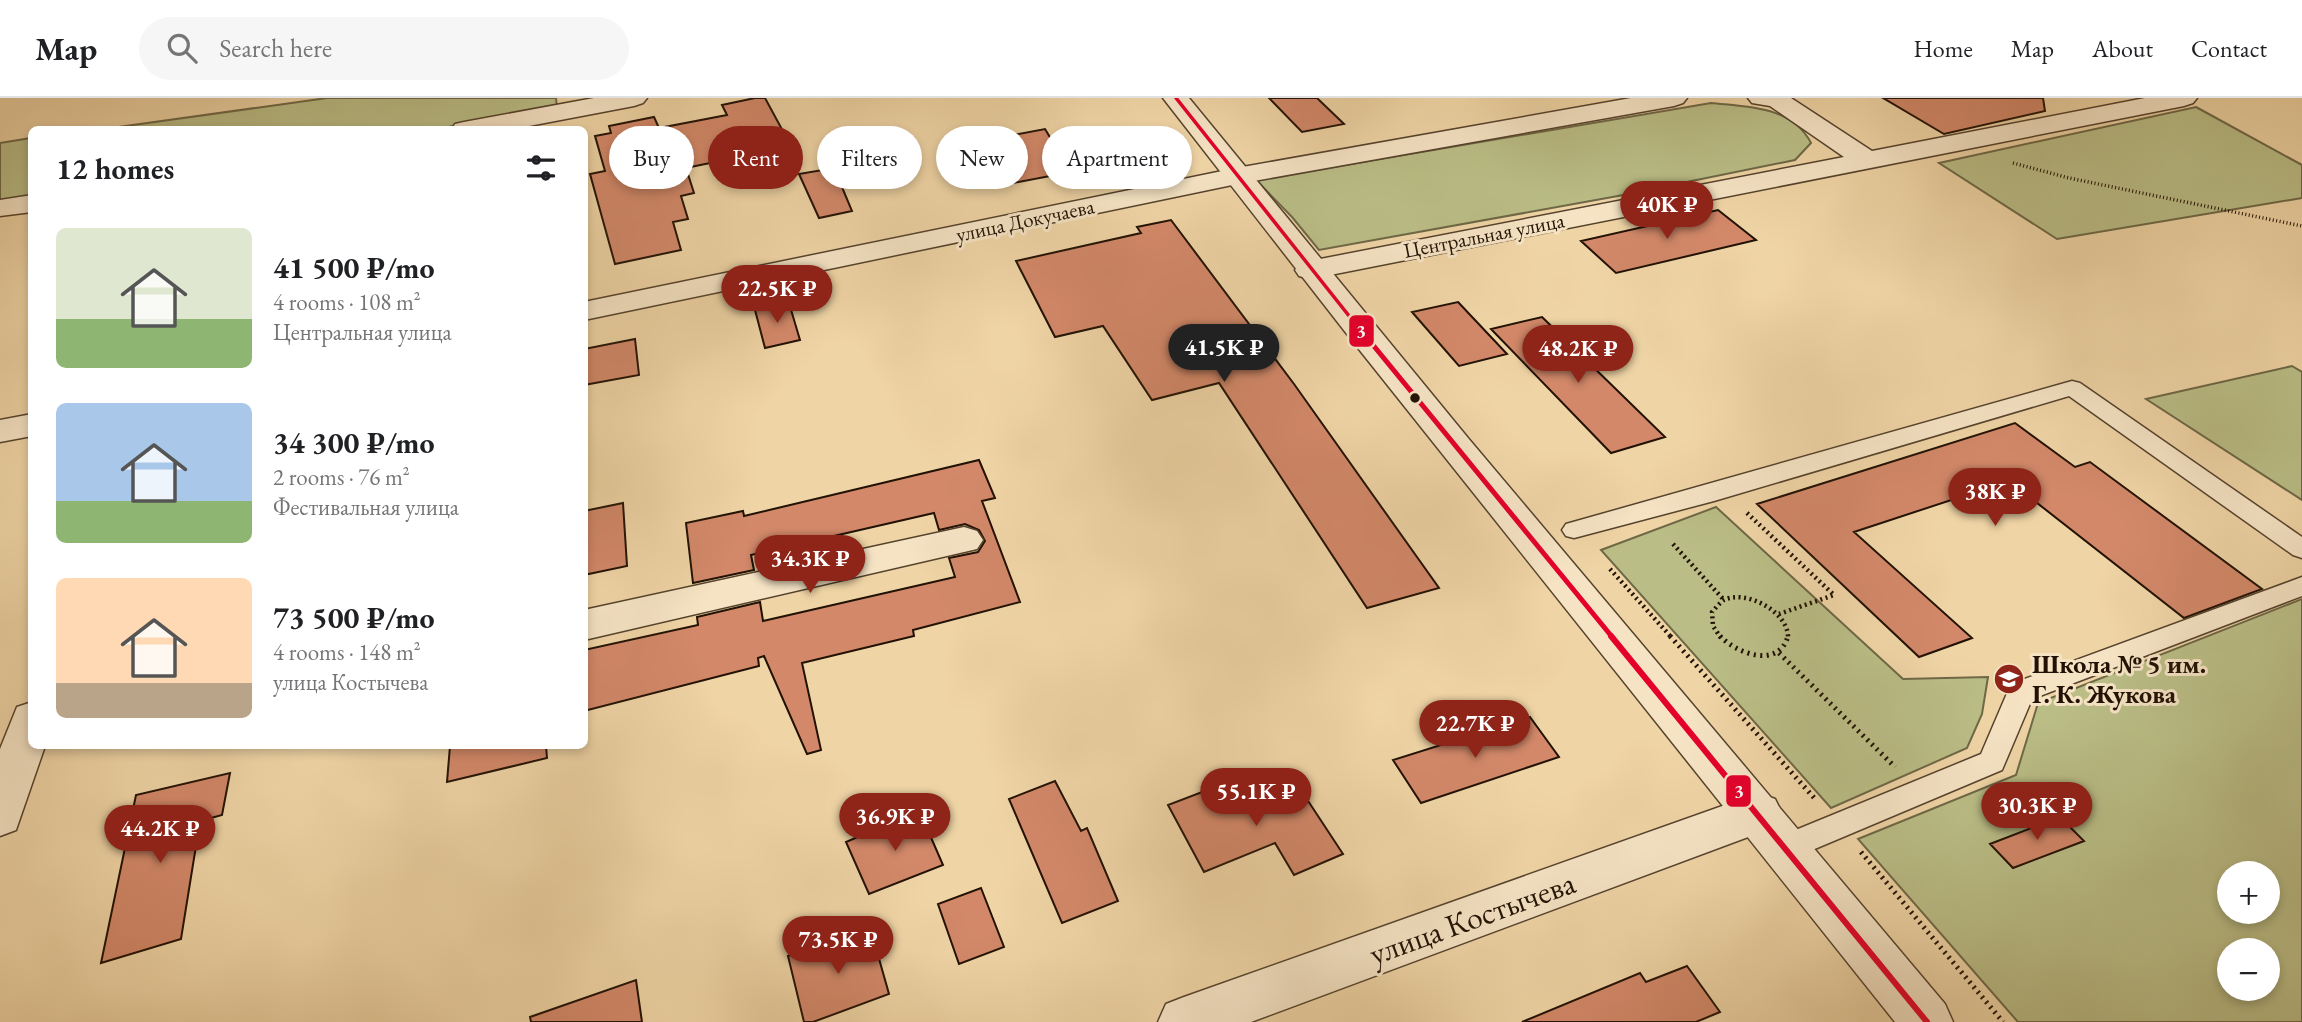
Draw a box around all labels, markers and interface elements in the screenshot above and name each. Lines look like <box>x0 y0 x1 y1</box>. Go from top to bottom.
search box <box>139 17 629 80</box>
text: Map <box>35 27 97 70</box>
icon: search <box>163 29 201 67</box>
text: Search here <box>219 31 332 65</box>
text: Home <box>1913 33 1973 64</box>
text: Map <box>2011 33 2054 64</box>
text: About <box>2092 33 2153 64</box>
text: Contact <box>2191 33 2267 64</box>
chip: Buy <box>609 126 694 189</box>
chip: Rent <box>708 126 803 189</box>
chip: Filters <box>817 126 922 189</box>
chip: New <box>936 126 1028 189</box>
chip: Apartment <box>1042 126 1192 189</box>
text: 12 homes <box>56 149 174 188</box>
icon: filters <box>522 149 560 187</box>
pin: 40K ₽ <box>1618 181 1716 241</box>
text: 40K ₽ <box>1636 189 1698 219</box>
street label: улица Докучаева <box>953 192 1097 248</box>
street label: Центральная улица <box>1401 206 1567 264</box>
text: 41 500 ₽/mo <box>273 248 435 287</box>
icon: home <box>112 256 196 340</box>
pin: 22.5K ₽ <box>712 266 842 325</box>
text: 22.5K ₽ <box>737 273 817 303</box>
text: 4 rooms · 108 m² <box>273 287 421 317</box>
line badge: 3 <box>1348 314 1375 348</box>
text: Центральная улица <box>273 317 452 347</box>
text: 3 <box>1356 319 1366 344</box>
pin: 41.5K ₽ <box>1159 324 1289 384</box>
pin: 48.2K ₽ <box>1513 326 1643 385</box>
text: 41.5K ₽ <box>1184 332 1264 362</box>
text: 48.2K ₽ <box>1538 333 1618 363</box>
unlabelled marker <box>1408 391 1422 405</box>
text: 34 300 ₽/mo <box>273 423 435 462</box>
icon: home <box>112 431 196 515</box>
text: 2 rooms · 76 m² <box>273 462 410 492</box>
pin: 38K ₽ <box>1946 468 2044 528</box>
text: 38K ₽ <box>1964 476 2026 506</box>
text: Фестивальная улица <box>273 492 459 522</box>
pin: 34.3K ₽ <box>745 536 875 595</box>
text: 34.3K ₽ <box>770 543 850 573</box>
text: 73 500 ₽/mo <box>273 598 435 637</box>
icon: home <box>112 606 196 690</box>
text: 4 rooms · 148 m² <box>273 637 421 667</box>
place label: Школа № 5 им. Г. К. Жукова <box>2032 647 2206 711</box>
school or university icon: Школа № 5 им. Г. К. Жукова <box>1992 662 2026 696</box>
text: улица Костычева <box>273 667 428 697</box>
pin: 22.7K ₽ <box>1410 700 1540 760</box>
text: 22.7K ₽ <box>1435 708 1515 738</box>
pin: 55.1K ₽ <box>1191 768 1321 828</box>
line badge: 3 <box>1725 774 1752 808</box>
text: 55.1K ₽ <box>1216 776 1296 806</box>
text: 3 <box>1734 779 1744 804</box>
pin: 30.3K ₽ <box>1972 782 2102 842</box>
text: 30.3K ₽ <box>1997 790 2077 820</box>
pin: 36.9K ₽ <box>830 794 960 853</box>
text: 36.9K ₽ <box>855 801 935 831</box>
pin: 44.2K ₽ <box>95 806 225 865</box>
text: 44.2K ₽ <box>120 813 200 843</box>
street label: улица Костычева <box>1363 861 1581 975</box>
map controls <box>2217 861 2280 1001</box>
button: + <box>2217 861 2280 924</box>
pin: 73.5K ₽ <box>773 916 903 976</box>
text: 73.5K ₽ <box>798 924 878 954</box>
button: − <box>2217 938 2280 1001</box>

